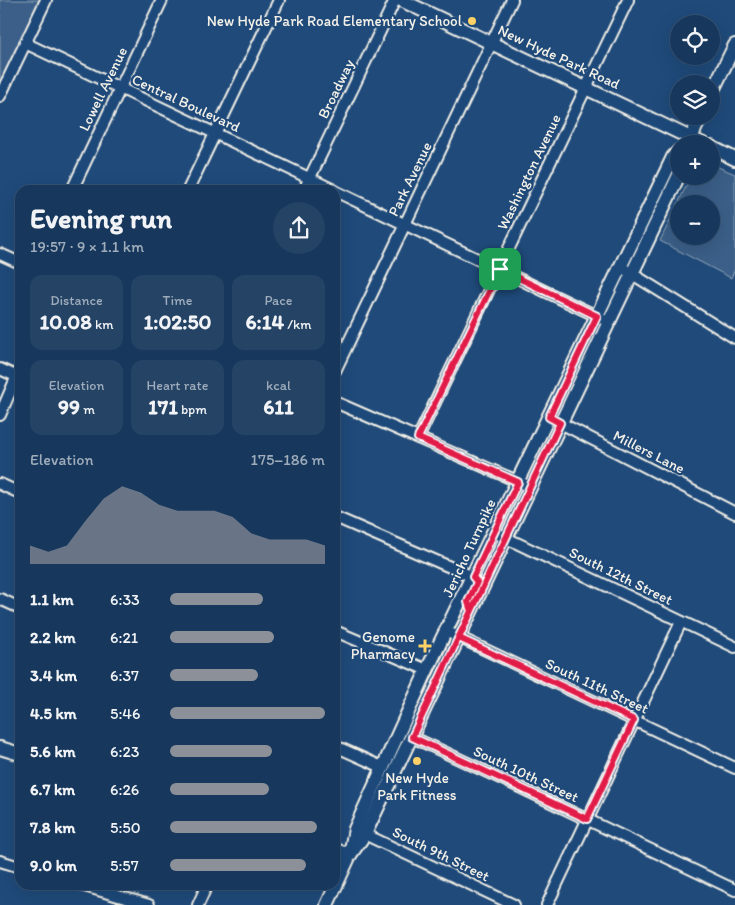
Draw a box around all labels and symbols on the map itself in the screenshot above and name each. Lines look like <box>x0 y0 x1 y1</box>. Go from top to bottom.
place label: New Hyde Park Road Elementary School <box>207 12 463 30</box>
marker: New Hyde Park Road Elementary School <box>466 15 478 27</box>
street label: New Hyde Park Road <box>495 21 623 93</box>
street label: Lowell Avenue <box>75 44 131 134</box>
street label: Broadway <box>314 56 358 122</box>
street label: Central Boulevard <box>129 70 243 136</box>
street label: Washington Avenue <box>493 111 565 233</box>
street label: Park Avenue <box>384 139 436 219</box>
pin <box>479 248 521 290</box>
street label: Millers Lane <box>610 426 688 478</box>
street label: Jericho Turnpike <box>438 496 500 600</box>
street label: South 12th Street <box>566 543 676 609</box>
place label: Genome Pharmacy <box>351 628 415 663</box>
marker: Genome Pharmacy <box>419 640 431 652</box>
street label: South 11th Street <box>542 654 652 718</box>
street label: South 10th Street <box>470 742 582 806</box>
marker: New Hyde Park Fitness <box>411 755 423 767</box>
place label: New Hyde Park Fitness <box>377 769 457 804</box>
street label: South 9th Street <box>389 823 493 885</box>

